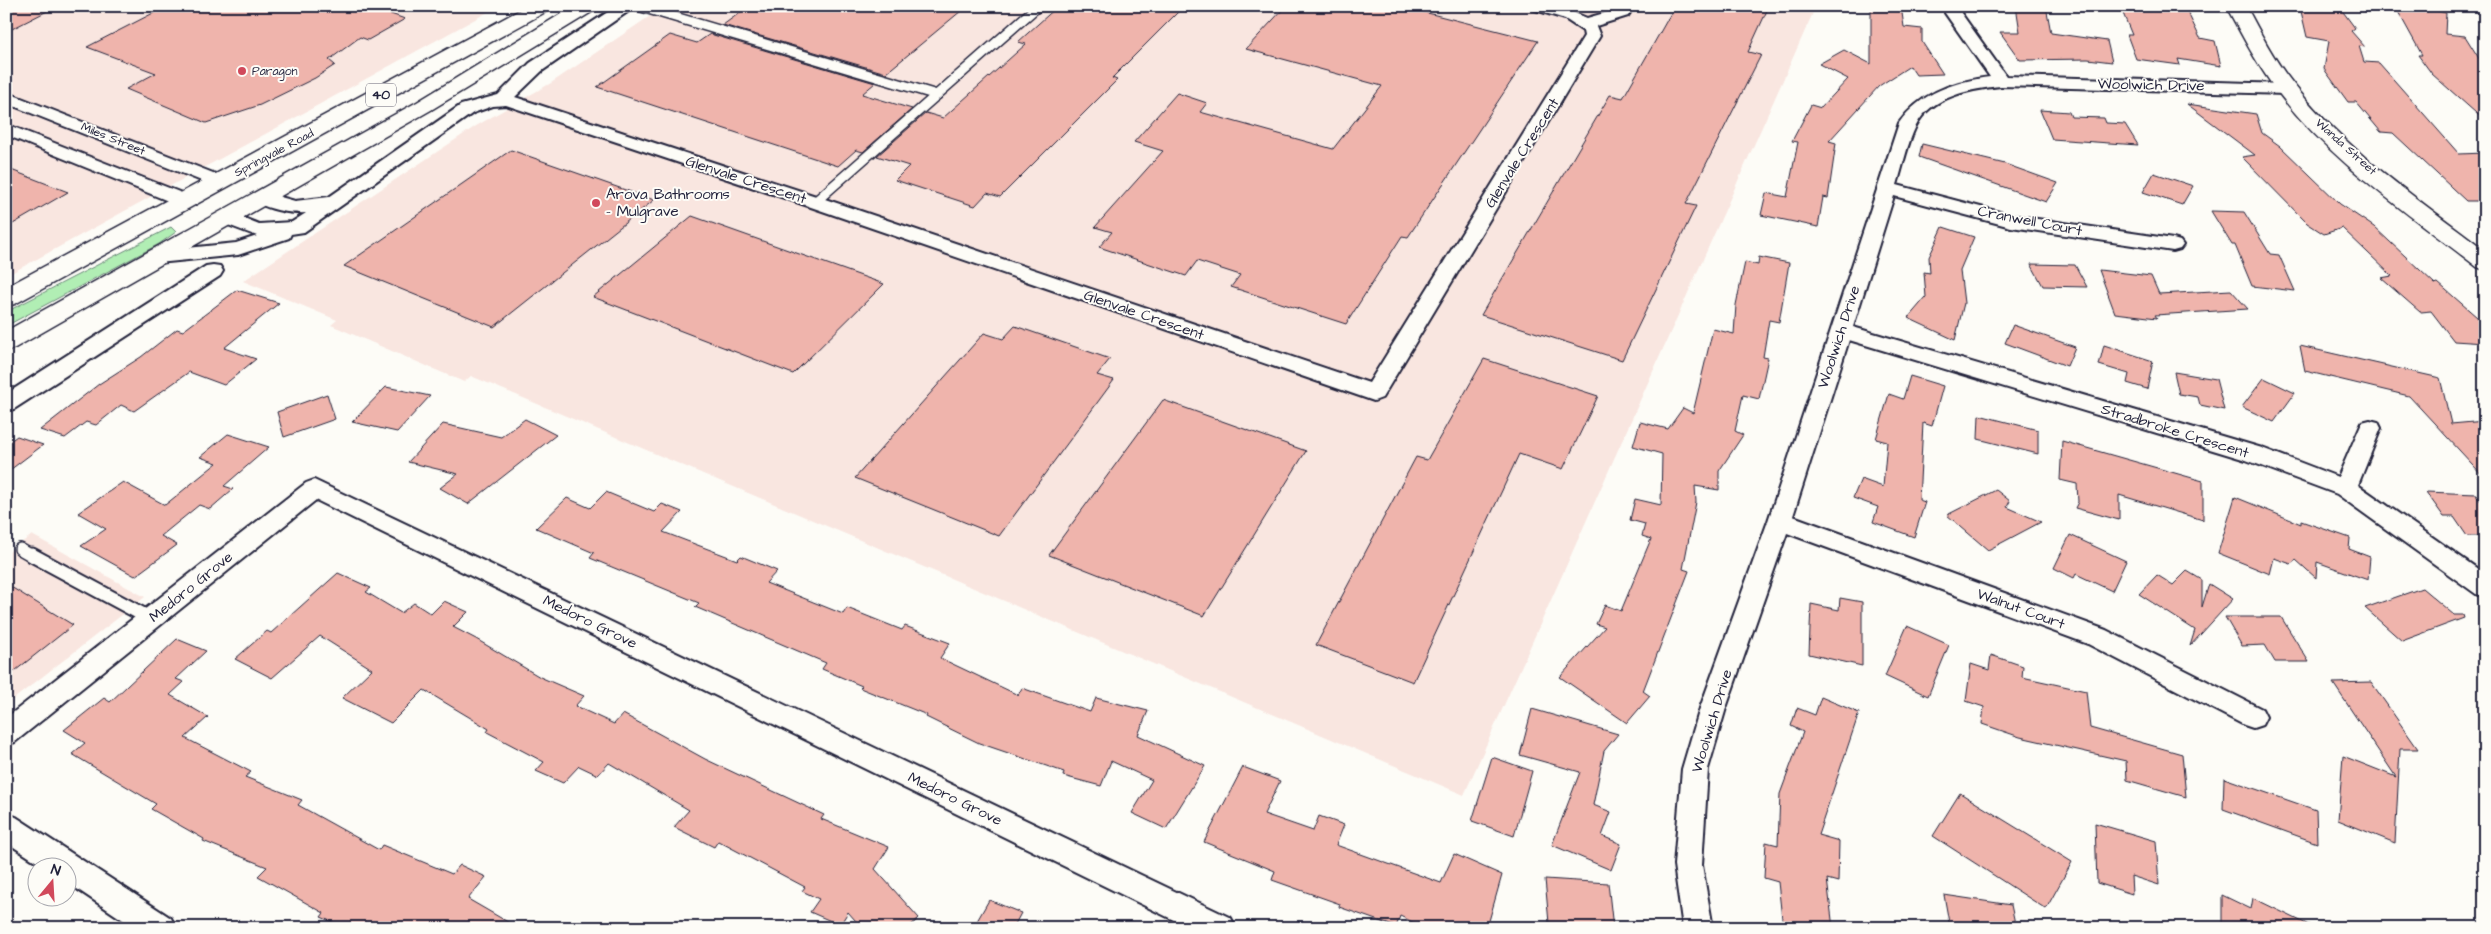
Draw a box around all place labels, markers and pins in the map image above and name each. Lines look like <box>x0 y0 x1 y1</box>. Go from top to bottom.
place label: Paragon <box>252 63 297 81</box>
marker: Paragon <box>236 65 248 77</box>
place label: Arova Bathrooms - Mulgrave <box>606 184 730 223</box>
marker: Arova Bathrooms - Mulgrave <box>590 197 602 209</box>

